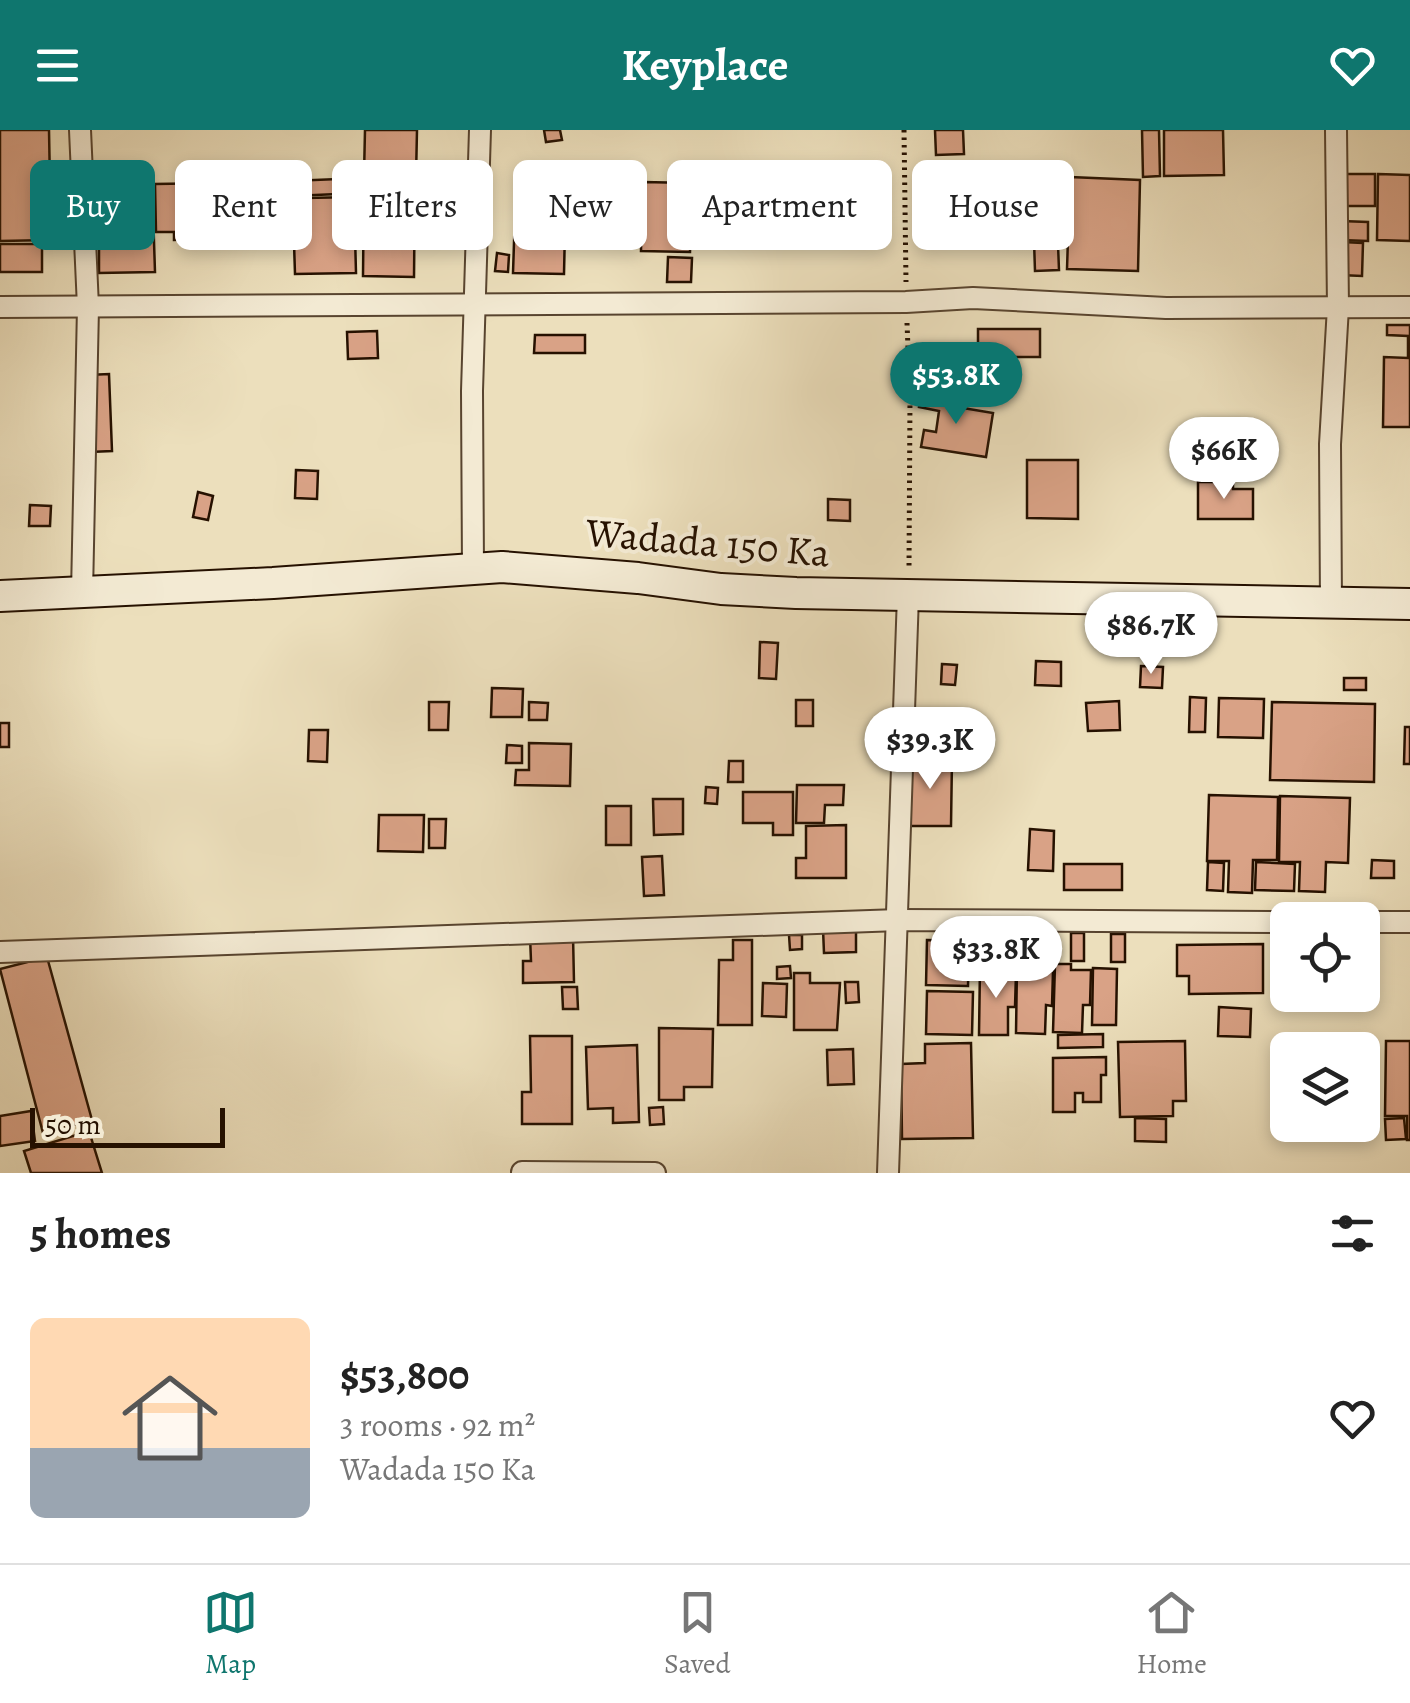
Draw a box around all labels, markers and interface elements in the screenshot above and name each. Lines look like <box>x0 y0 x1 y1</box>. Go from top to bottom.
text: Keyplace <box>622 34 788 96</box>
icon: menu <box>30 38 85 93</box>
icon: heart <box>1325 38 1380 93</box>
chip: Buy <box>30 160 155 250</box>
chip: Rent <box>175 160 312 250</box>
chip: Filters <box>332 160 493 250</box>
chip: New <box>513 160 647 250</box>
chip: Apartment <box>667 160 892 250</box>
chip: House <box>912 160 1074 250</box>
pin: $53.8K <box>875 342 1037 427</box>
text: $53.8K <box>912 352 1000 396</box>
pin: $66K <box>1165 417 1283 502</box>
text: $66K <box>1191 427 1257 471</box>
street label: Wadada 150 Ka <box>583 504 832 581</box>
pin: $86.7K <box>1070 592 1232 677</box>
text: $86.7K <box>1107 602 1195 646</box>
pin: $39.3K <box>849 707 1011 792</box>
text: $39.3K <box>886 717 974 761</box>
map controls <box>1270 902 1380 1142</box>
button: locate <box>1270 902 1380 1012</box>
pin: $33.8K <box>915 916 1077 1001</box>
text: $33.8K <box>952 926 1040 970</box>
button: layers <box>1270 1032 1380 1142</box>
scale bar <box>30 1103 225 1148</box>
text: 50 m <box>45 1106 101 1144</box>
text: 5 homes <box>30 1205 171 1262</box>
icon: filters <box>1325 1206 1380 1261</box>
text: $53,800 <box>340 1346 469 1403</box>
icon: home <box>110 1358 230 1478</box>
icon: heart <box>1325 1391 1380 1446</box>
text: 3 rooms · 92 m² <box>340 1403 535 1447</box>
text: Wadada 150 Ka <box>340 1447 536 1491</box>
tab: Map <box>203 1585 258 1683</box>
tab: Saved <box>664 1585 731 1683</box>
tab: Home <box>1137 1585 1207 1683</box>

